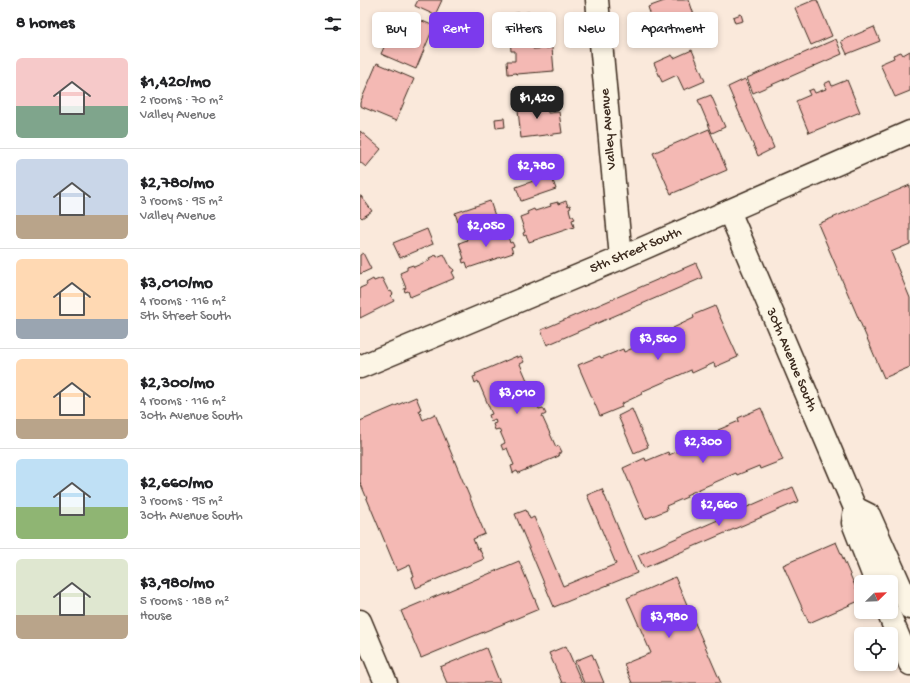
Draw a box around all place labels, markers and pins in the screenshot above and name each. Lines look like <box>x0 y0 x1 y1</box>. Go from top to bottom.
pin: $1,420 <box>504 86 570 120</box>
pin: $2,780 <box>503 154 569 188</box>
pin: $2,050 <box>453 214 519 248</box>
pin: $3,560 <box>625 327 691 361</box>
pin: $3,010 <box>484 381 550 415</box>
pin: $2,300 <box>670 430 736 464</box>
pin: $2,660 <box>686 493 752 527</box>
pin: $3,980 <box>636 605 702 639</box>

